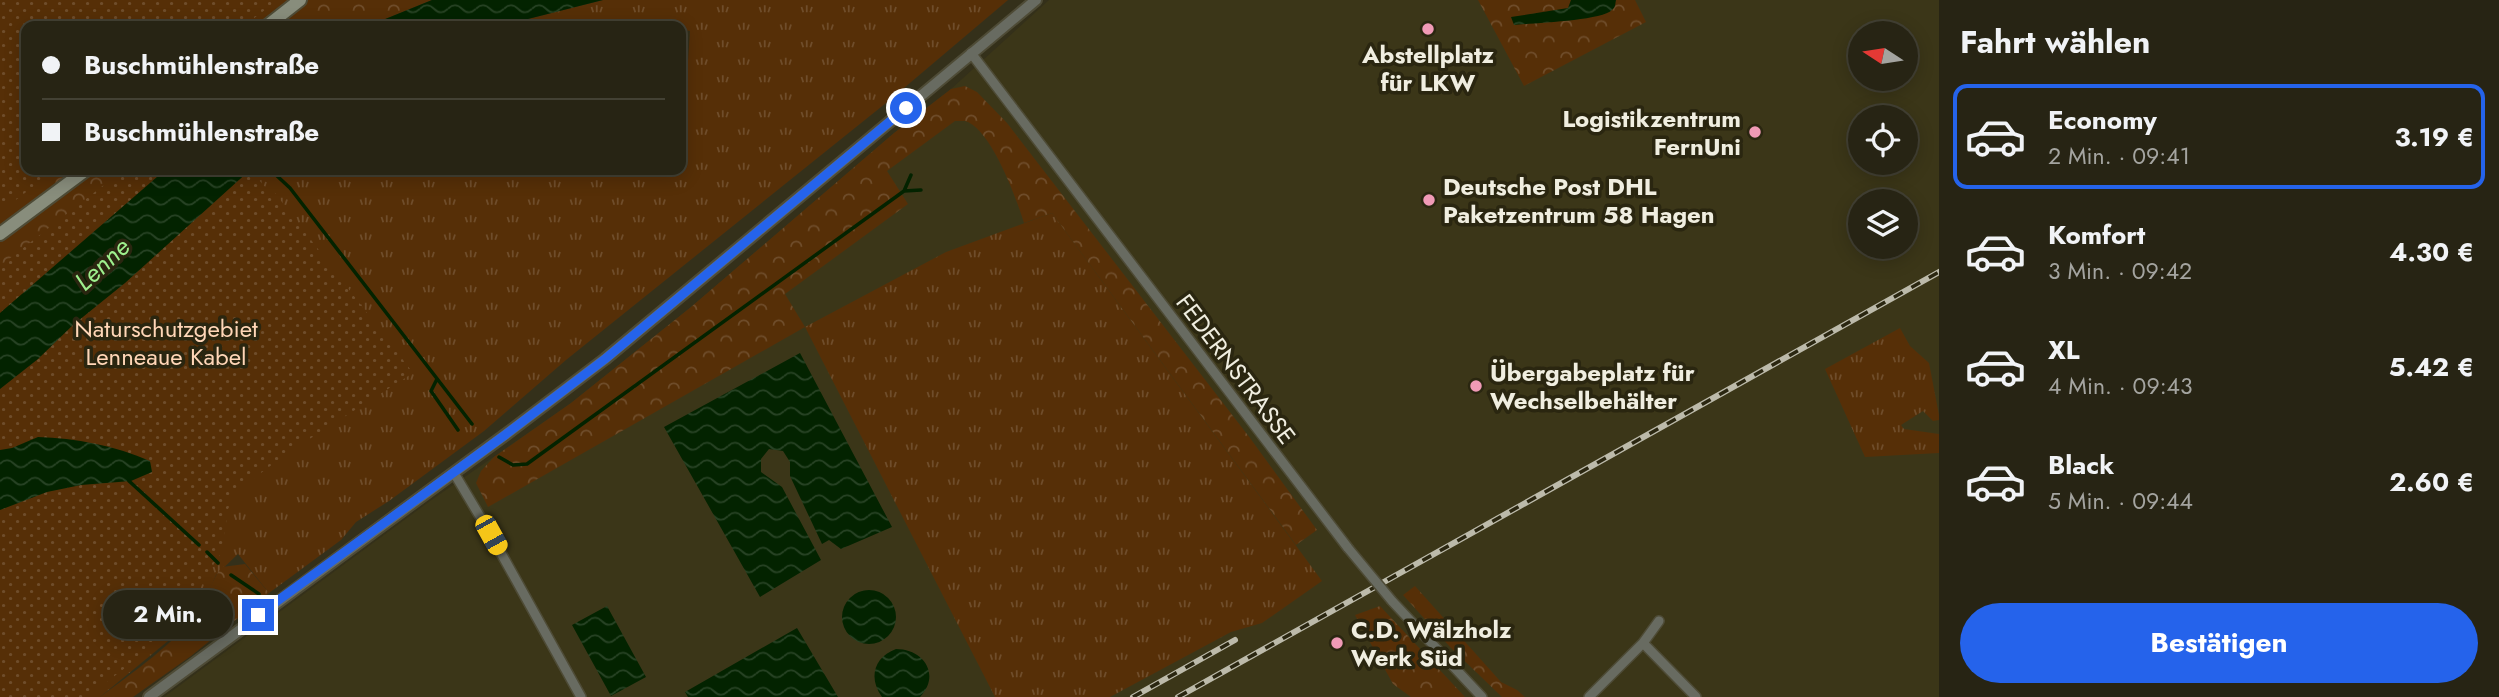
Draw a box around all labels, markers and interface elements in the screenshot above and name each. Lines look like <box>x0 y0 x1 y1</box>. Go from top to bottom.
text: Fahrt wählen <box>1960 19 2150 65</box>
marker: Abstellplatz für LKW <box>1420 21 1436 37</box>
north arrow <box>1848 21 1918 91</box>
map controls <box>1848 21 1918 259</box>
place label: Abstellplatz für LKW <box>1361 37 1495 100</box>
text: Buschmühlenstraße <box>84 46 319 84</box>
route start <box>890 92 922 124</box>
place label: Logistikzentrum FernUni <box>1562 101 1741 164</box>
text: Economy <box>2048 101 2157 139</box>
button: locate <box>1848 105 1918 175</box>
icon: car <box>1964 105 2027 168</box>
text: Buschmühlenstraße <box>84 113 319 151</box>
text: 3.19 € <box>2394 118 2474 156</box>
marker: Logistikzentrum FernUni <box>1747 124 1763 140</box>
text: 2 Min. · 09:41 <box>2048 139 2190 173</box>
place label: Deutsche Post DHL Paketzentrum 58 Hagen <box>1443 169 1715 232</box>
button: layers <box>1848 189 1918 259</box>
marker: Deutsche Post DHL Paketzentrum 58 Hagen <box>1421 192 1437 208</box>
text: Komfort <box>2048 216 2145 254</box>
icon: car <box>1964 220 2027 283</box>
water label: Lenne <box>66 228 138 300</box>
text: 4.30 € <box>2389 233 2474 271</box>
text: 3 Min. · 09:42 <box>2048 254 2192 288</box>
street label: FEDERNSTRASSE <box>1168 287 1304 451</box>
park label: Naturschutzgebiet Lenneaue Kabel <box>74 311 258 374</box>
text: XL <box>2048 331 2080 369</box>
icon: car <box>1964 335 2027 398</box>
text: 5.42 € <box>2389 348 2474 386</box>
place label: Übergabeplatz für Wechselbehälter <box>1490 355 1695 418</box>
text: 4 Min. · 09:43 <box>2048 369 2193 403</box>
marker: Übergabeplatz für Wechselbehälter <box>1468 378 1484 394</box>
text: Black <box>2048 446 2114 484</box>
icon: car <box>1964 450 2027 513</box>
text: 2.60 € <box>2389 463 2474 501</box>
text: 5 Min. · 09:44 <box>2048 484 2193 518</box>
car <box>472 512 511 558</box>
callout: 2 Min. <box>104 590 233 640</box>
text: 2 Min. <box>133 597 203 631</box>
route end <box>242 599 274 631</box>
button: Bestätigen <box>1960 603 2478 683</box>
place label: C.D. Wälzholz Werk Süd <box>1351 612 1512 675</box>
marker: C.D. Wälzholz Werk Süd <box>1329 635 1345 651</box>

